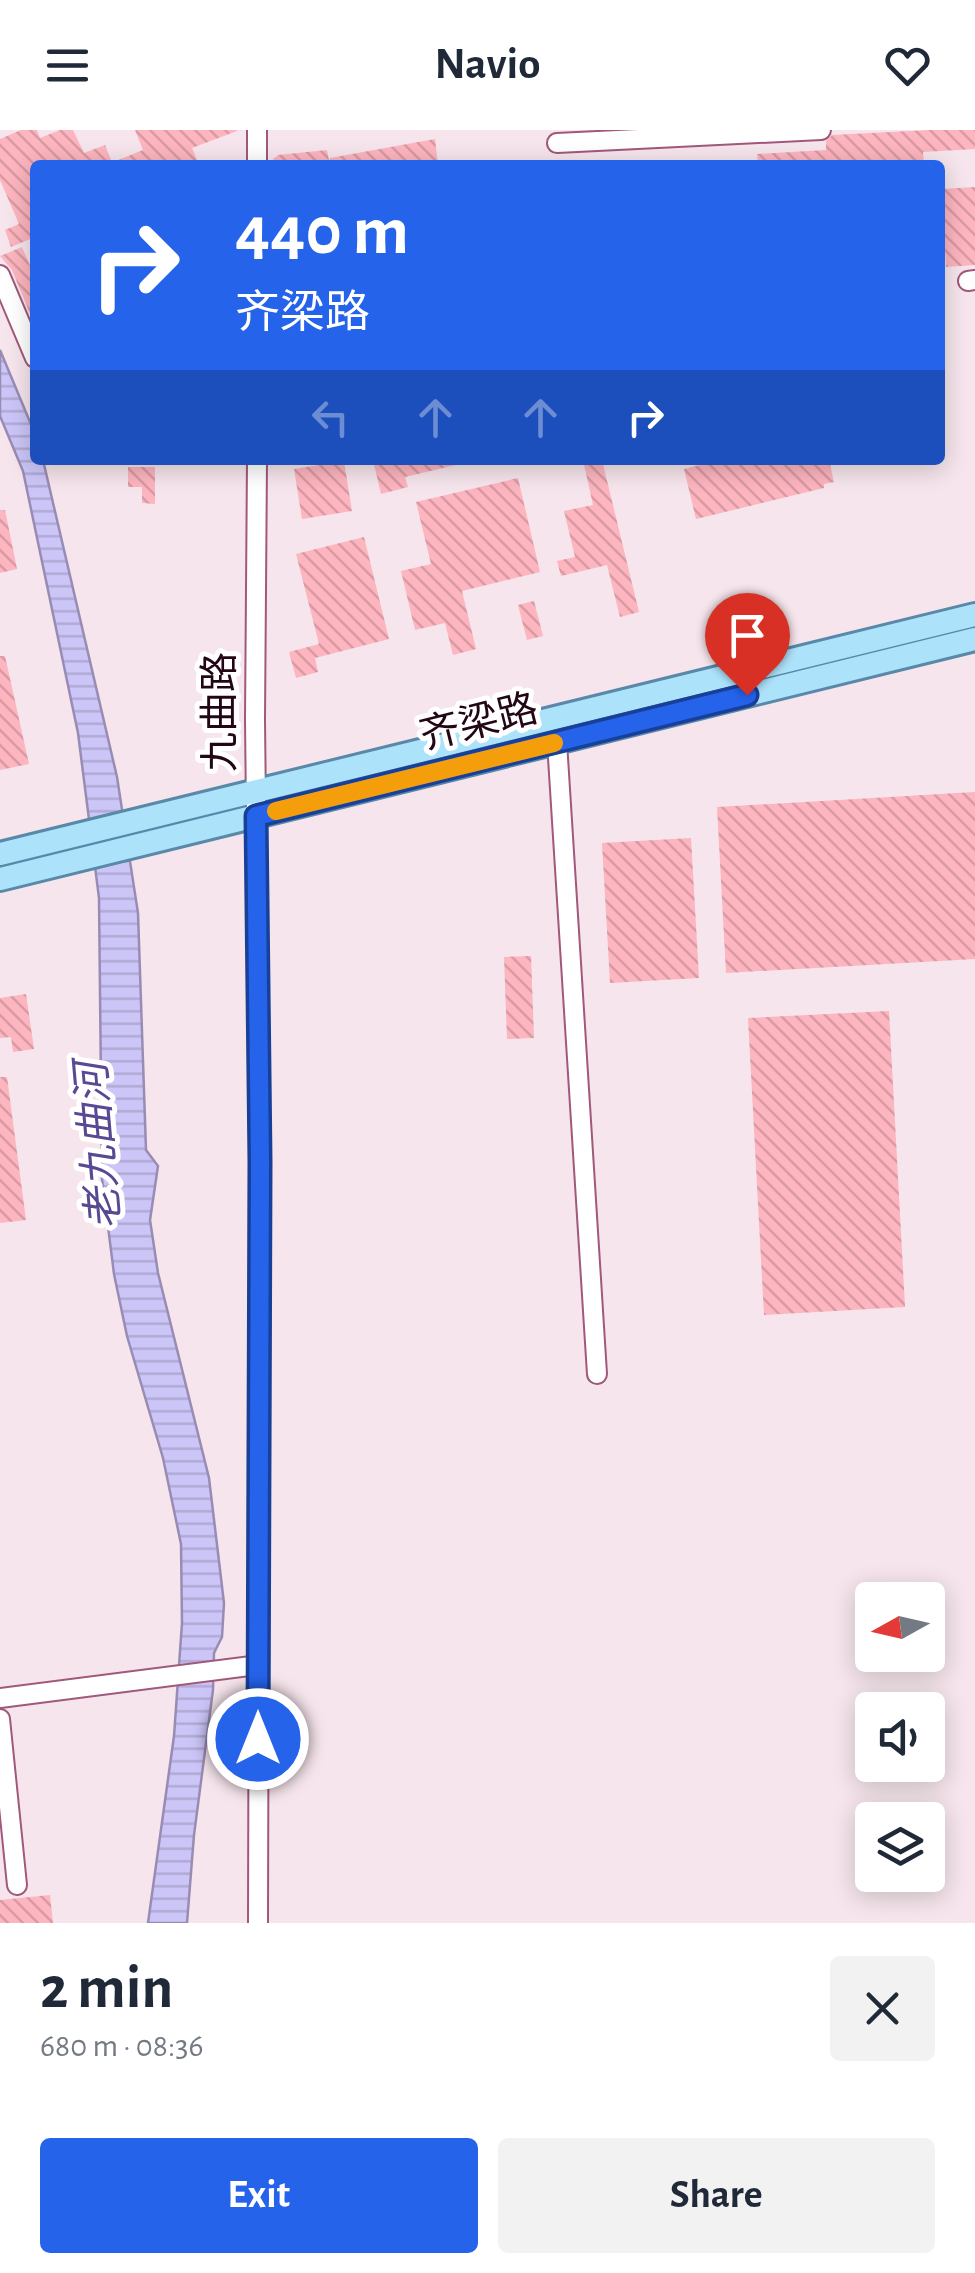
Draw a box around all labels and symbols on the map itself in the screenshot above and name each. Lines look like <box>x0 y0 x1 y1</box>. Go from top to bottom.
pin <box>705 593 790 696</box>
street label: 九曲路 <box>199 652 241 772</box>
street label: 齐梁路 <box>415 687 542 757</box>
water label: 老九曲河 <box>68 1054 127 1232</box>
north arrow <box>855 1582 945 1672</box>
position arrow <box>206 1687 310 1791</box>

